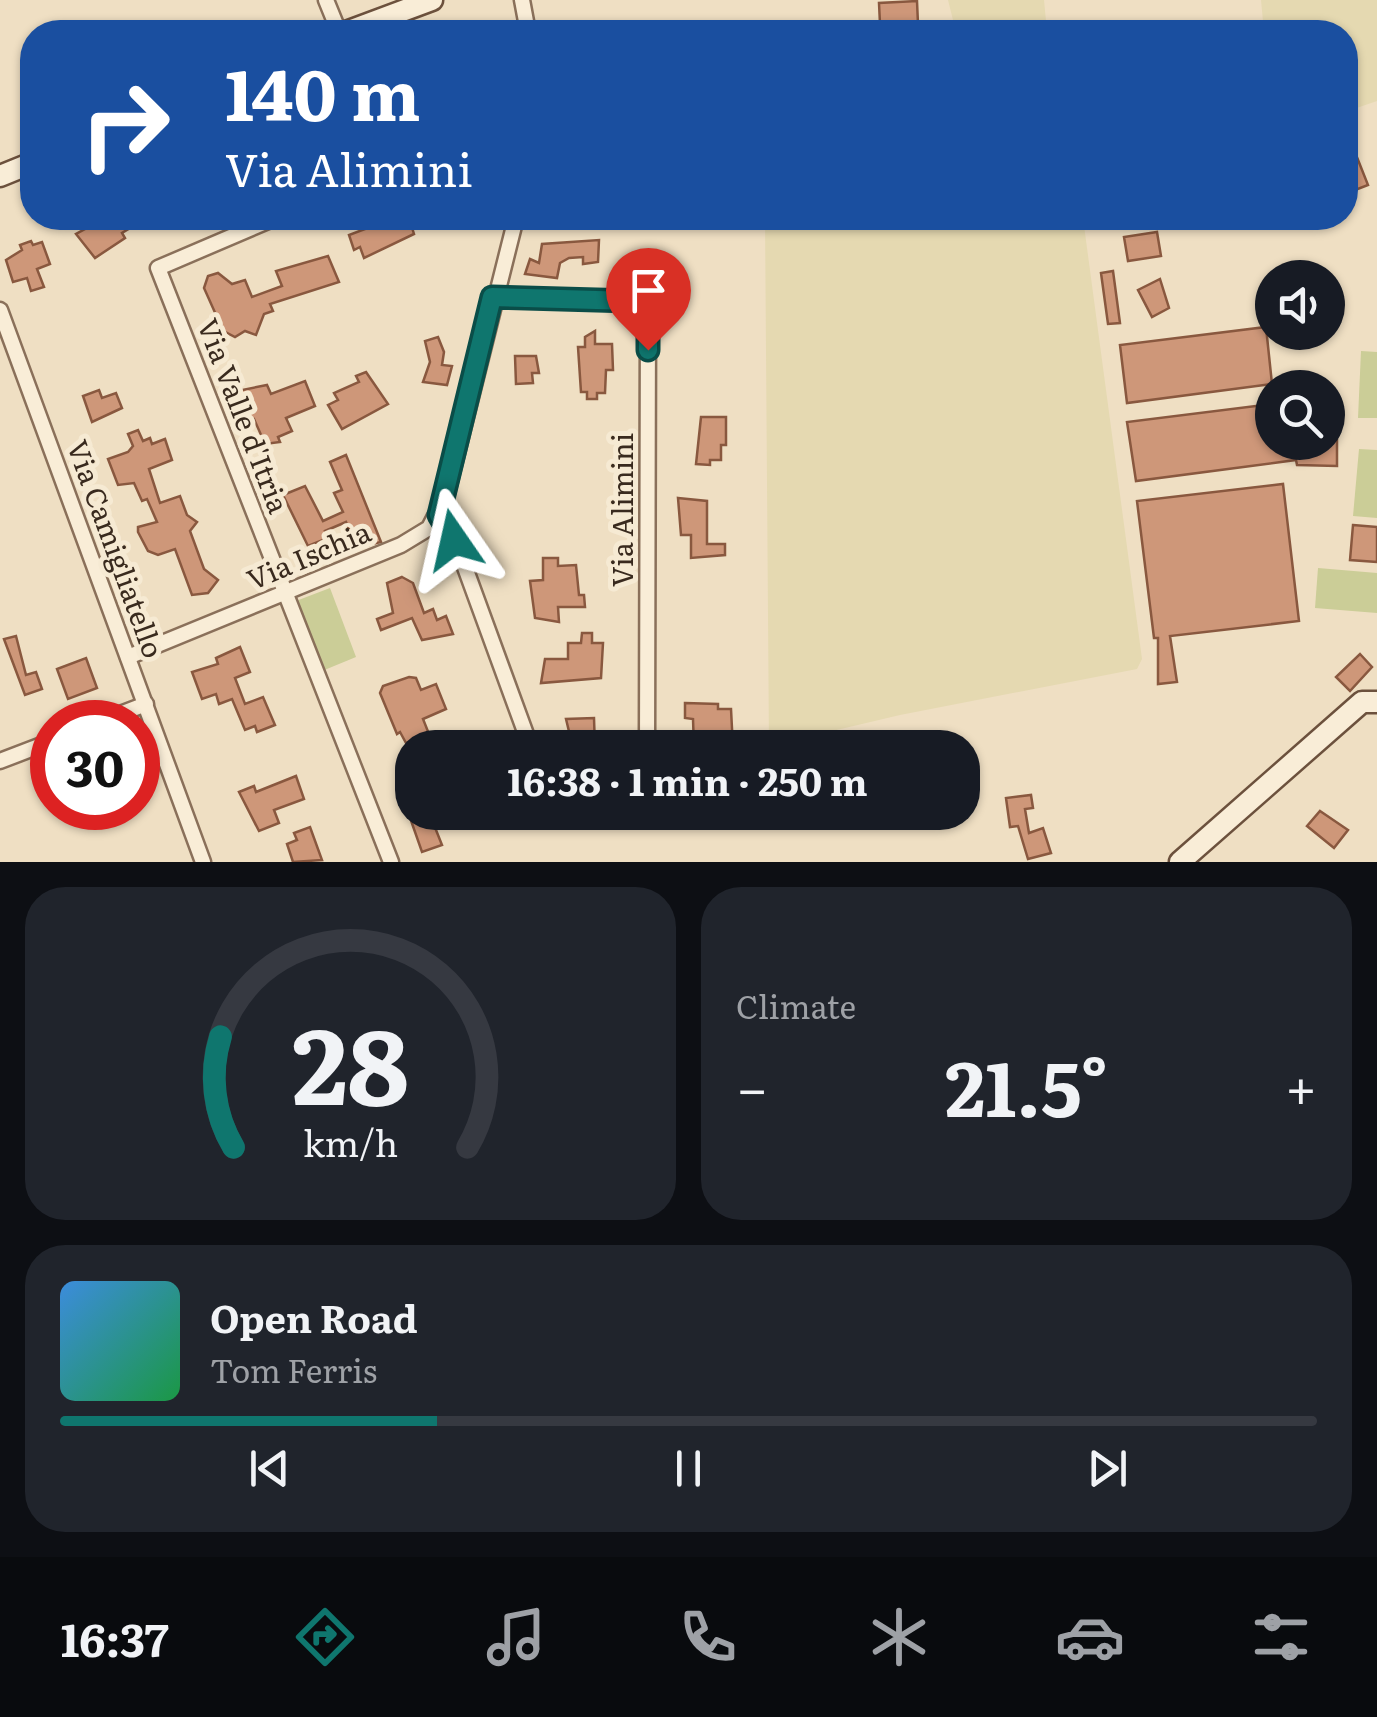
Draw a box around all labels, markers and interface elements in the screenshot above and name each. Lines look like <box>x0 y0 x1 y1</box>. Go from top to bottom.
text: 140 m <box>225 39 420 143</box>
icon: right <box>60 60 190 190</box>
text: Via Alimini <box>225 134 472 201</box>
pin <box>606 248 691 351</box>
map controls <box>1255 260 1345 460</box>
button: sound <box>1255 260 1345 350</box>
icon: arrive <box>621 263 676 318</box>
street label: Via Valle d'Itria <box>188 312 301 519</box>
button: search <box>1255 370 1345 460</box>
street label: Via Camigliatello <box>58 433 176 663</box>
street label: Via Alimini <box>600 433 642 587</box>
position arrow <box>402 488 506 592</box>
street label: Via Ischia <box>240 509 377 599</box>
speed limit sign: 30 <box>30 700 160 830</box>
text: 16:38 · 1 min · 250 m <box>507 751 868 808</box>
text: Climate <box>736 981 856 1029</box>
text: 28 <box>292 983 409 1137</box>
text: 21.5° <box>945 1029 1108 1140</box>
text: − <box>736 1044 768 1126</box>
text: + <box>1285 1044 1317 1126</box>
text: km/h <box>303 1115 398 1168</box>
text: Open Road <box>210 1288 418 1345</box>
text: Tom Ferris <box>210 1345 377 1393</box>
icon: previous <box>242 1441 297 1496</box>
icon: pause <box>661 1441 716 1496</box>
icon: next <box>1080 1441 1135 1496</box>
icon: directions <box>290 1602 360 1672</box>
icon: music <box>481 1602 551 1672</box>
icon: phone <box>673 1602 743 1672</box>
icon: climate <box>864 1602 934 1672</box>
icon: car <box>1055 1602 1125 1672</box>
icon: filters <box>1246 1602 1316 1672</box>
text: 16:37 <box>61 1604 169 1671</box>

